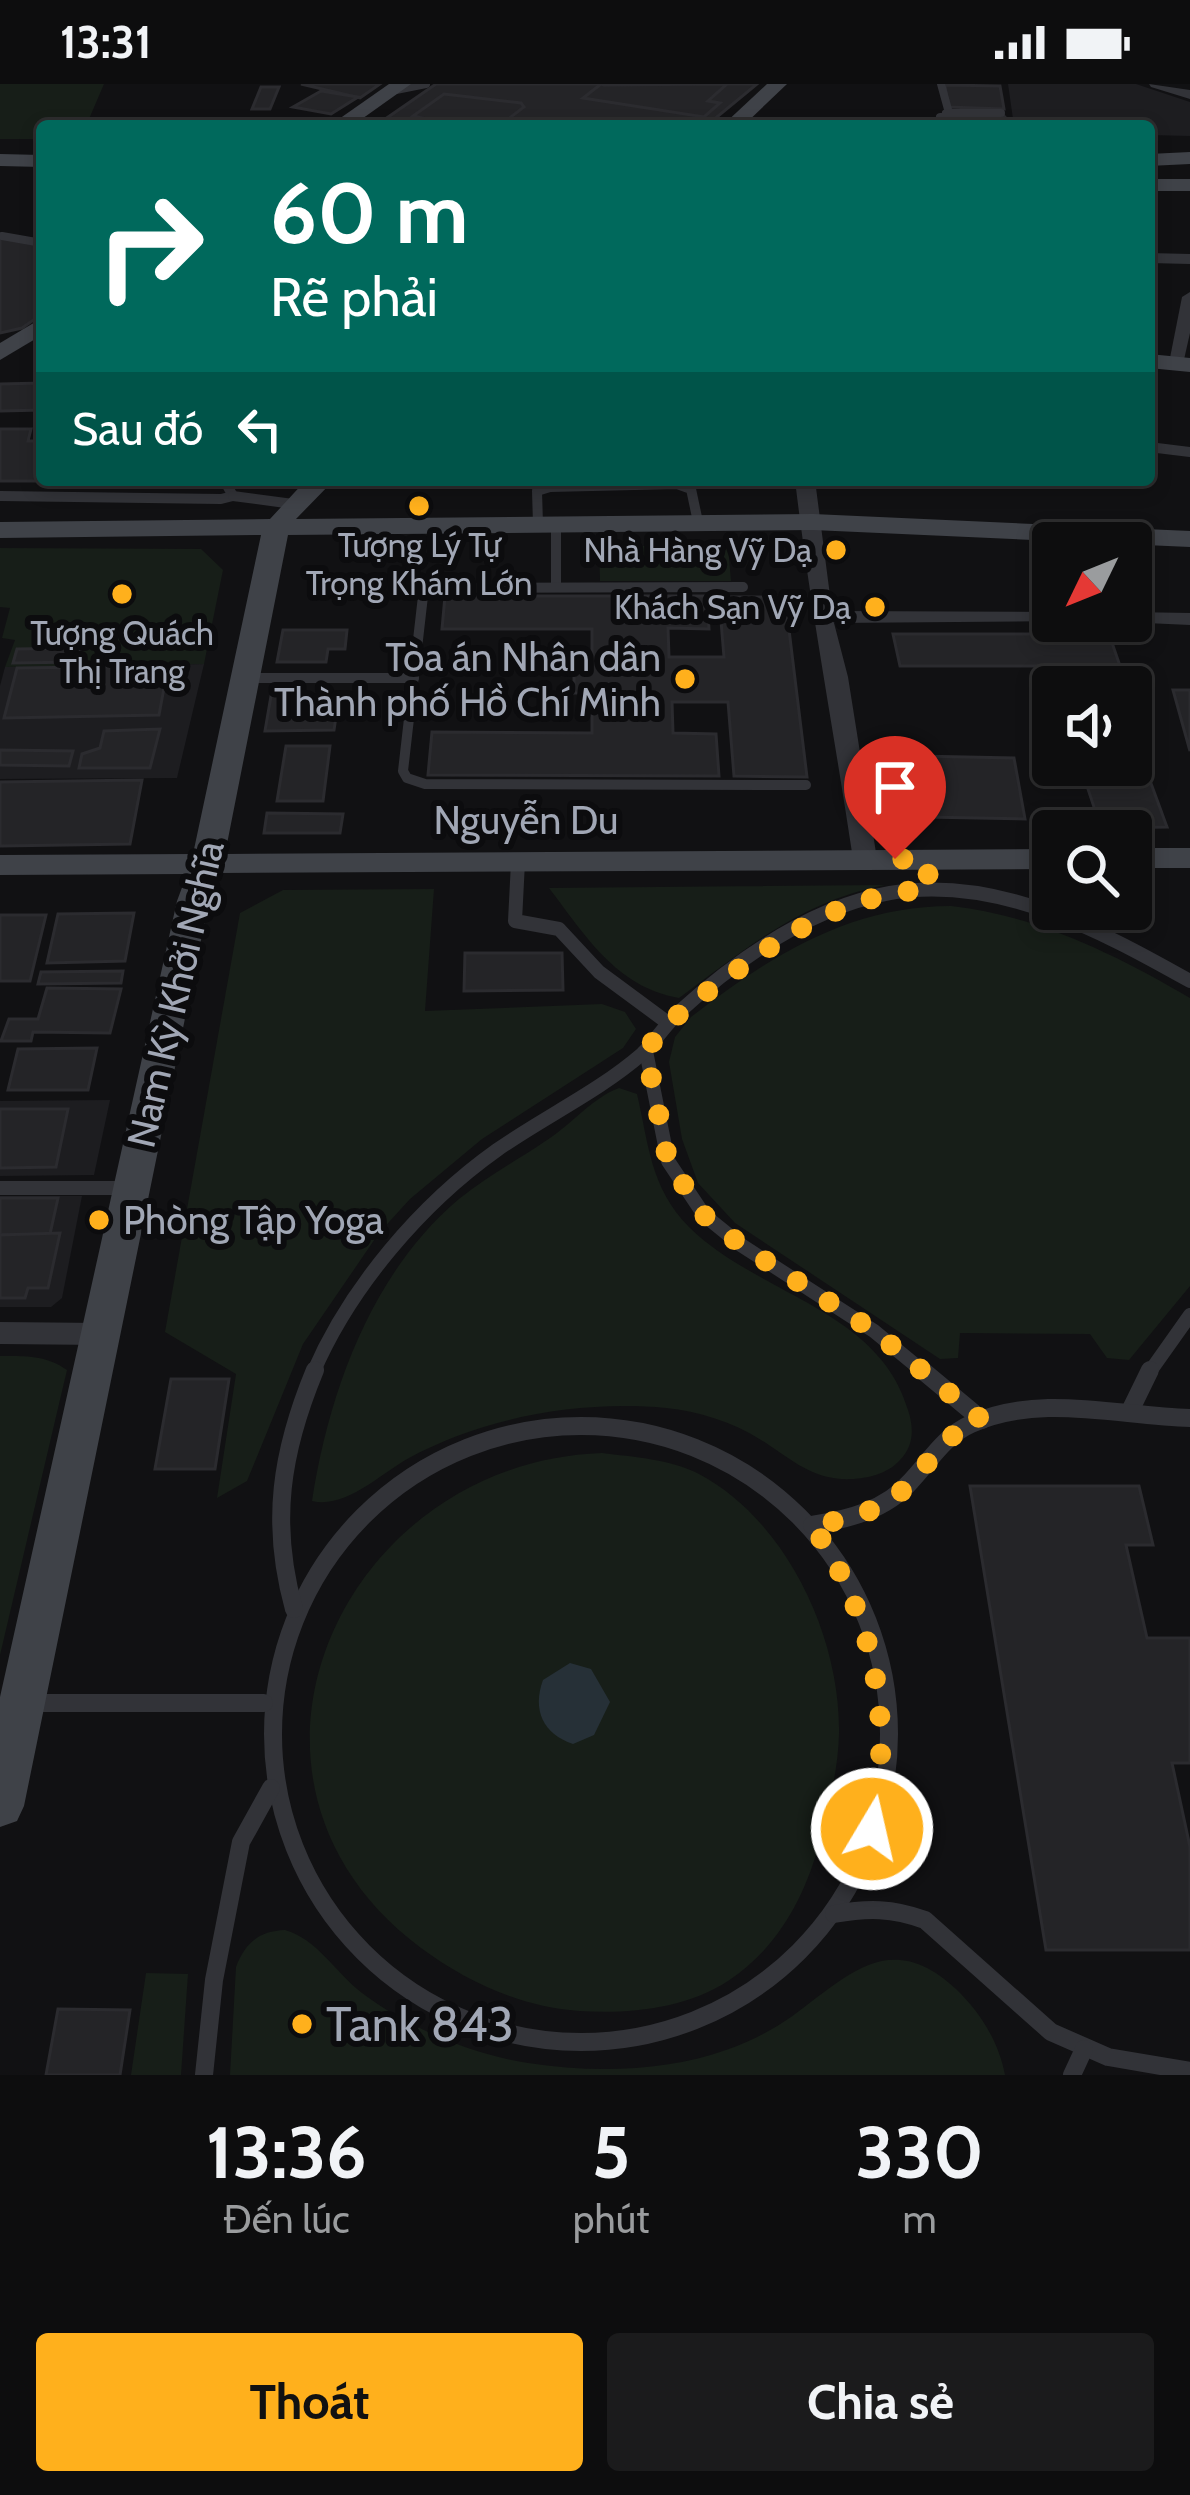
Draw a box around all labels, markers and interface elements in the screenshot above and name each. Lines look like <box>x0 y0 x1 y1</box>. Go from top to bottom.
text: 13:31 <box>60 15 152 69</box>
text: 60 m <box>270 162 468 264</box>
icon: right <box>72 168 228 324</box>
text: Rẽ phải <box>270 264 438 330</box>
icon: left <box>227 396 293 462</box>
text: Sau đó <box>72 402 203 456</box>
marker: Tượng Lý Tự Trọng Khám Lớn <box>406 493 432 519</box>
north arrow <box>1032 522 1152 642</box>
map controls <box>1032 522 1152 930</box>
place label: Tượng Lý Tự Trọng Khám Lớn <box>306 525 532 603</box>
place label: Nhà Hàng Vỹ Dạ <box>583 530 812 570</box>
marker: Nhà Hàng Vỹ Dạ <box>823 537 849 563</box>
marker: Tượng Quách Thị Trang <box>109 581 135 607</box>
place label: Khách Sạn Vỹ Dạ <box>614 587 851 627</box>
marker: Khách Sạn Vỹ Dạ <box>862 594 888 620</box>
place label: Tượng Quách Thị Trang <box>30 613 214 691</box>
place label: Tòa án Nhân dân Thành phố Hồ Chí Minh <box>274 633 661 726</box>
marker: Tòa án Nhân dân Thành phố Hồ Chí Minh <box>672 666 698 692</box>
button: sound <box>1032 666 1152 786</box>
pin <box>844 736 946 859</box>
icon: arrive <box>862 754 928 820</box>
street label: Nguyễn Du <box>433 796 619 844</box>
button: search <box>1032 810 1152 930</box>
street label: Nam Kỳ Khởi Nghĩa <box>116 836 234 1152</box>
place label: Phòng Tập Yoga <box>123 1196 384 1244</box>
marker: Phòng Tập Yoga <box>86 1207 112 1233</box>
position arrow <box>809 1766 935 1892</box>
place label: Tank 843 <box>326 1995 514 2053</box>
marker: Tank 843 <box>289 2011 315 2037</box>
text: 13:36 <box>206 2109 367 2196</box>
text: 5 <box>592 2109 630 2196</box>
text: 330 <box>855 2109 984 2196</box>
text: Đến lúc <box>223 2195 350 2243</box>
text: phút <box>573 2195 649 2243</box>
text: m <box>903 2195 937 2243</box>
button: Thoát <box>36 2333 583 2471</box>
button: Chia sẻ <box>607 2333 1154 2471</box>

